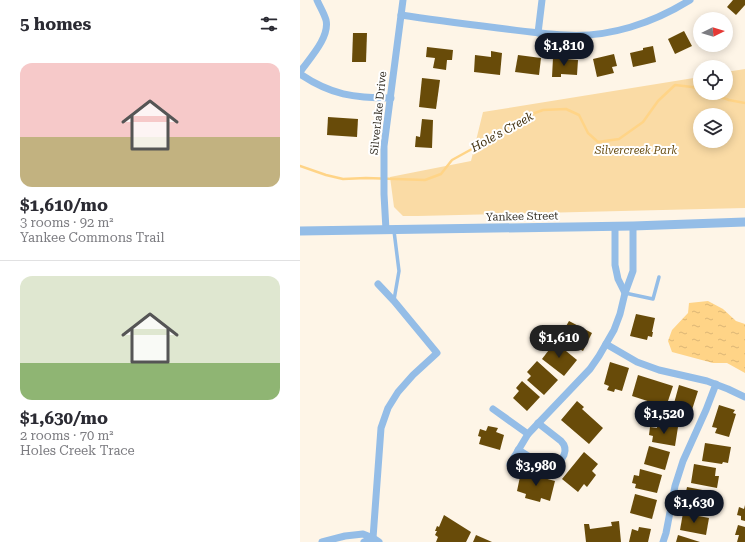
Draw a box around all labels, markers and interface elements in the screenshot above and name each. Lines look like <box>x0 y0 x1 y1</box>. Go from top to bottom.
north arrow <box>693 12 733 52</box>
map controls <box>693 12 733 148</box>
icon: filters <box>258 13 280 35</box>
text: 5 homes <box>20 14 91 34</box>
pin: $1,810 <box>531 33 597 67</box>
text: $1,810 <box>544 38 584 53</box>
button: locate <box>693 60 733 100</box>
street label: Silverlake Drive <box>368 71 389 156</box>
icon: home <box>114 89 186 161</box>
button: layers <box>693 108 733 148</box>
water label: Hole's Creek <box>467 109 536 155</box>
park label: Silvercreek Park <box>594 144 677 157</box>
text: $1,610/mo <box>20 195 108 215</box>
street label: Yankee Street <box>486 209 558 224</box>
text: 3 rooms · 92 m² <box>20 215 114 230</box>
text: Yankee Commons Trail <box>20 230 165 245</box>
icon: home <box>114 302 186 374</box>
pin: $1,610 <box>526 325 592 359</box>
text: $1,610 <box>539 330 579 345</box>
pin: $1,520 <box>631 401 697 435</box>
text: $1,520 <box>644 406 684 421</box>
text: $1,630/mo <box>20 408 108 428</box>
text: 2 rooms · 70 m² <box>20 428 114 443</box>
text: Holes Creek Trace <box>20 443 135 458</box>
pin: $3,980 <box>503 453 569 487</box>
text: $3,980 <box>516 458 556 473</box>
pin: $1,630 <box>661 490 727 524</box>
text: $1,630 <box>674 495 714 510</box>

